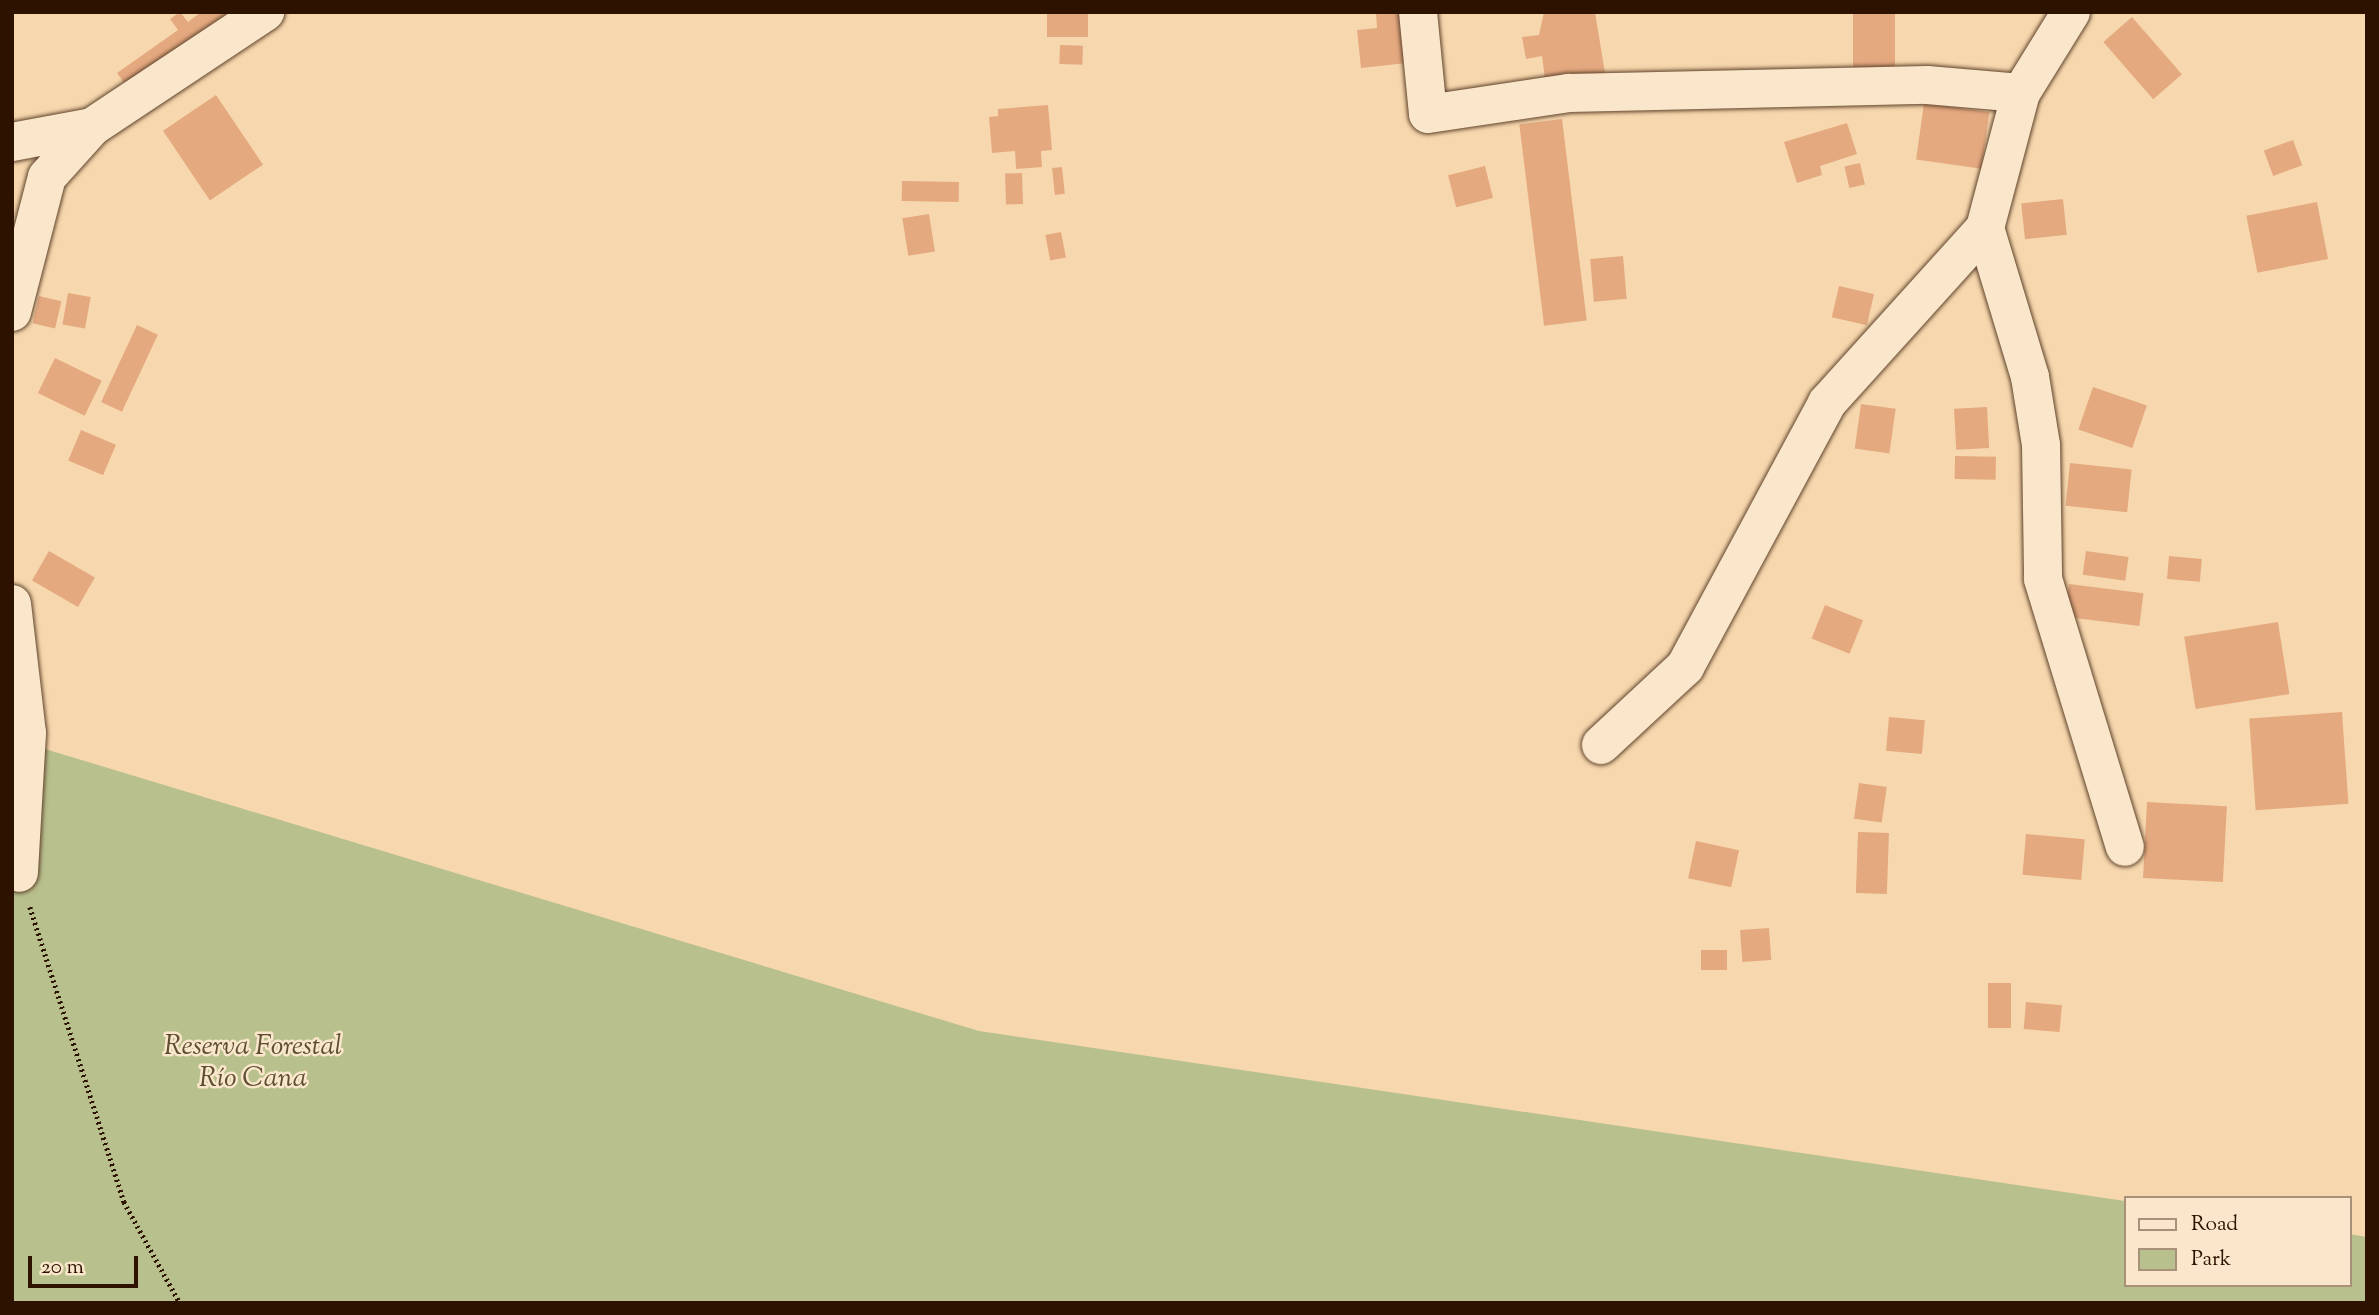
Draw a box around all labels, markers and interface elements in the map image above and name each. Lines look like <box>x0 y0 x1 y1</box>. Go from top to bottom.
park label: Reserva Forestal Río Cana <box>164 1030 342 1096</box>
legend <box>2124 1196 2351 1287</box>
text: Road <box>2191 1210 2238 1240</box>
scale bar <box>32 1242 142 1286</box>
text: Park <box>2191 1245 2231 1275</box>
text: 20 m <box>41 1253 84 1283</box>

